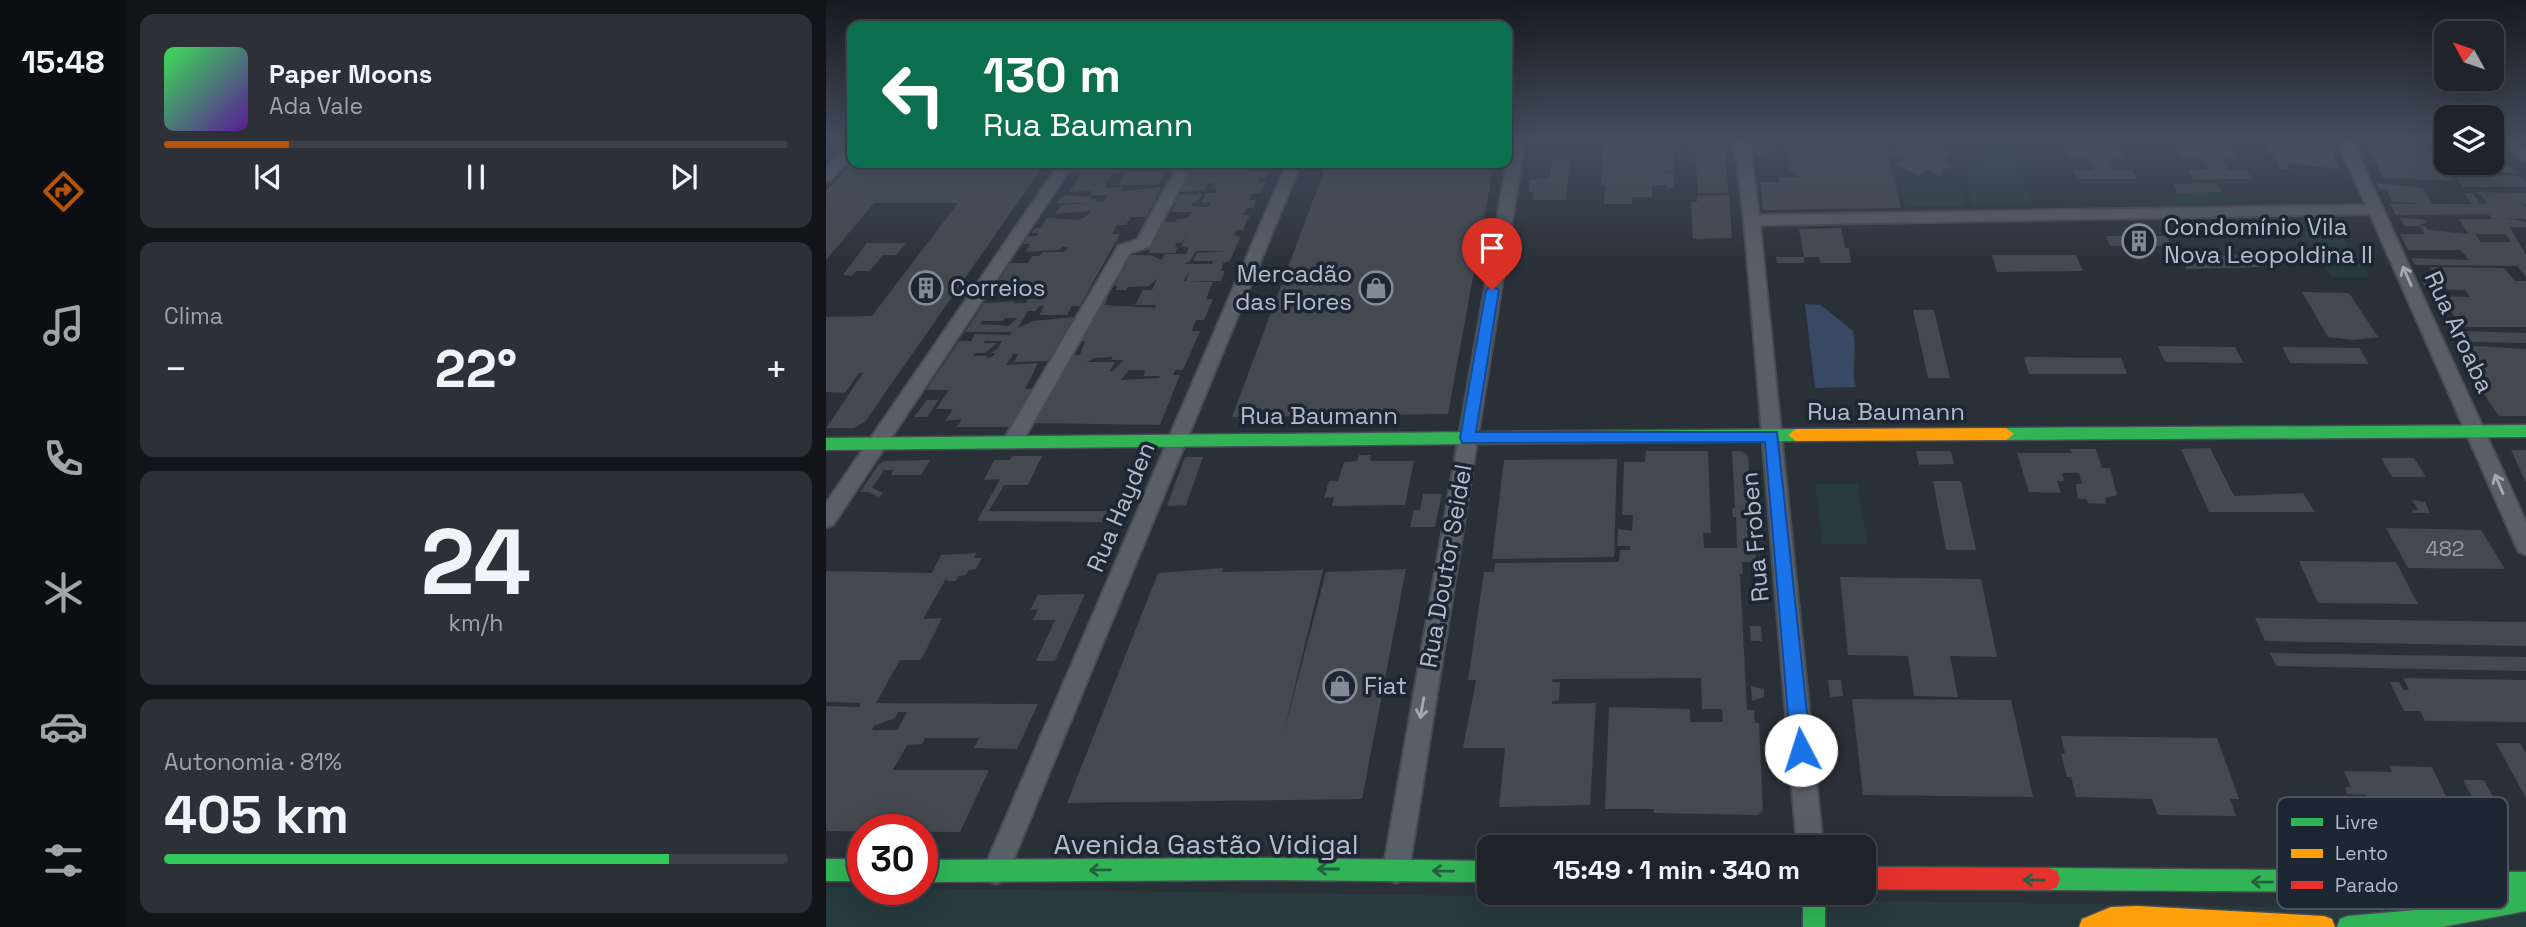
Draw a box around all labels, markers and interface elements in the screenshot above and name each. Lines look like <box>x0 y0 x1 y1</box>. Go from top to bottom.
north arrow <box>2434 21 2504 91</box>
map controls <box>2434 21 2504 175</box>
text: 15:48 <box>22 42 104 82</box>
text: 130 m <box>983 44 1121 106</box>
icon: left <box>868 49 959 140</box>
text: Paper Moons <box>269 57 432 91</box>
text: Ada Vale <box>269 91 363 121</box>
text: Rua Baumann <box>983 105 1193 145</box>
button: layers <box>2434 105 2504 175</box>
icon: previous <box>249 158 287 196</box>
icon: pause <box>457 158 495 196</box>
icon: next <box>665 158 703 196</box>
icon: directions <box>39 167 88 216</box>
place label: Condomínio Vila Nova Leopoldina II <box>2164 211 2373 270</box>
pin <box>1462 218 1522 290</box>
building icon: Condomínio Vila Nova Leopoldina II <box>2120 222 2158 260</box>
icon: arrive <box>1473 229 1511 267</box>
place label: Mercadão das Flores <box>1235 258 1352 317</box>
one-way arrow <box>2400 266 2413 287</box>
street label: Rua Aroaba <box>2418 266 2501 398</box>
building icon: Correios <box>907 269 945 307</box>
shop icon: Mercadão das Flores <box>1357 269 1395 307</box>
place label: Correios <box>950 272 1045 303</box>
icon: music <box>39 301 88 350</box>
text: Clima <box>164 301 223 331</box>
text: 22° <box>435 336 517 402</box>
text: − <box>164 345 188 393</box>
text: + <box>764 345 788 393</box>
street label: Rua Baumann <box>1807 396 1965 427</box>
street label: Rua Baumann <box>1240 400 1398 431</box>
icon: phone <box>39 434 88 483</box>
street label: Rua Hayden <box>1079 437 1162 576</box>
street label: Rua Doutor Seidel <box>1412 462 1479 670</box>
street label: Rua Froben <box>1733 471 1776 603</box>
one-way arrow <box>2492 473 2505 495</box>
text: 24 <box>421 504 531 621</box>
house number: 482 <box>2426 535 2464 562</box>
icon: climate <box>39 568 88 617</box>
text: km/h <box>449 608 503 638</box>
shop icon: Fiat <box>1321 667 1359 705</box>
place label: Fiat <box>1364 670 1407 701</box>
one-way arrow <box>1415 696 1428 719</box>
icon: car <box>39 702 88 751</box>
position arrow <box>1764 713 1838 787</box>
text: Autonomia · 81% <box>164 747 342 777</box>
text: 405 km <box>164 782 349 848</box>
legend <box>2277 797 2508 909</box>
text: Livre <box>2335 810 2378 835</box>
speed limit sign: 30 <box>847 814 938 905</box>
street label: Avenida Gastão Vidigal <box>1053 826 1359 862</box>
icon: filters <box>39 836 88 885</box>
text: Lento <box>2335 841 2388 866</box>
text: 15:49 · 1 min · 340 m <box>1553 853 1800 887</box>
one-way arrow <box>1317 862 1340 876</box>
one-way arrow <box>1089 863 1112 877</box>
one-way arrow <box>1431 864 1454 878</box>
one-way arrow <box>2023 873 2046 887</box>
text: Parado <box>2335 873 2399 898</box>
one-way arrow <box>2251 876 2274 889</box>

